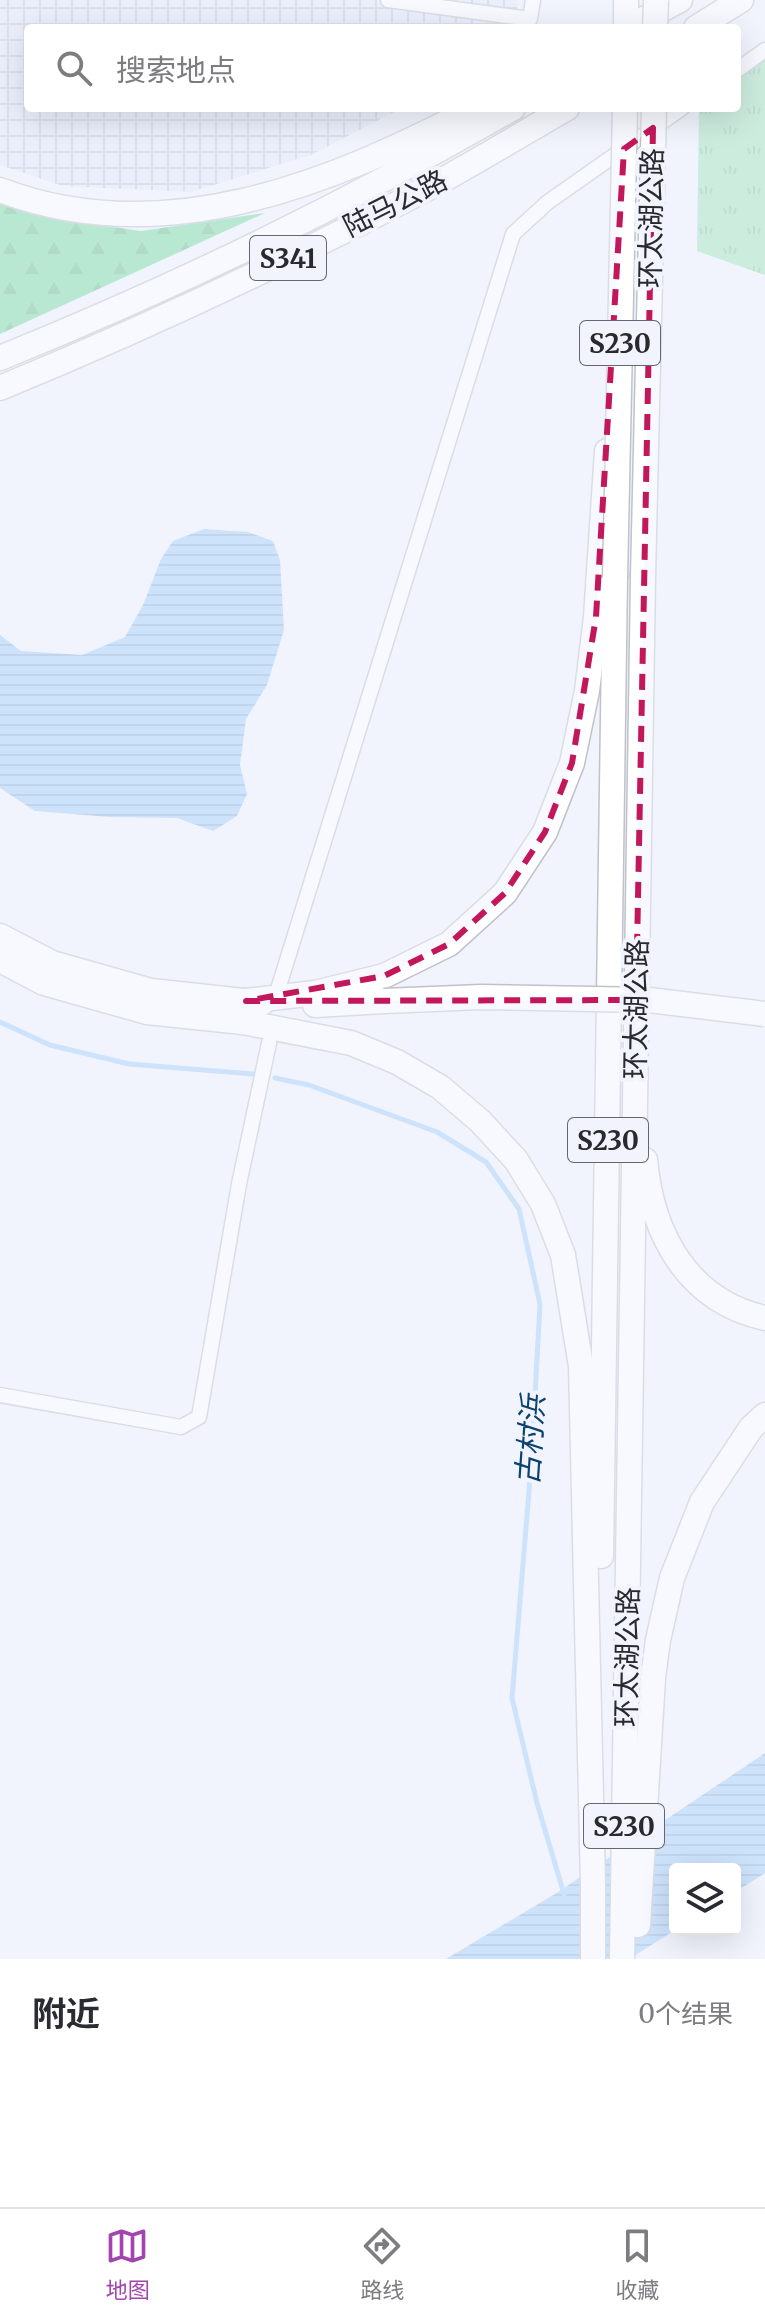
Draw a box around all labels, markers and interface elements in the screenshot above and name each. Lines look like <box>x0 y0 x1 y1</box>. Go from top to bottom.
search box <box>24 24 741 112</box>
icon: search <box>52 46 96 90</box>
text: 搜索地点 <box>116 51 236 89</box>
street label: 环太湖公路 <box>632 148 670 288</box>
street label: 陆马公路 <box>337 162 453 244</box>
road number: S341 <box>250 236 326 280</box>
road number: S230 <box>580 321 660 365</box>
street label: 环太湖公路 <box>617 939 655 1079</box>
road number: S230 <box>568 1118 648 1162</box>
water label: 古村浜 <box>508 1391 552 1486</box>
street label: 环太湖公路 <box>608 1587 646 1727</box>
road number: S230 <box>584 1804 664 1848</box>
map controls <box>669 1863 741 1935</box>
button: layers <box>669 1863 741 1935</box>
text: 附近 <box>32 1993 100 2035</box>
text: 0个结果 <box>638 1997 733 2030</box>
tab: 地图 <box>105 2224 150 2304</box>
tab: 路线 <box>360 2224 405 2304</box>
tab: 收藏 <box>615 2224 660 2304</box>

